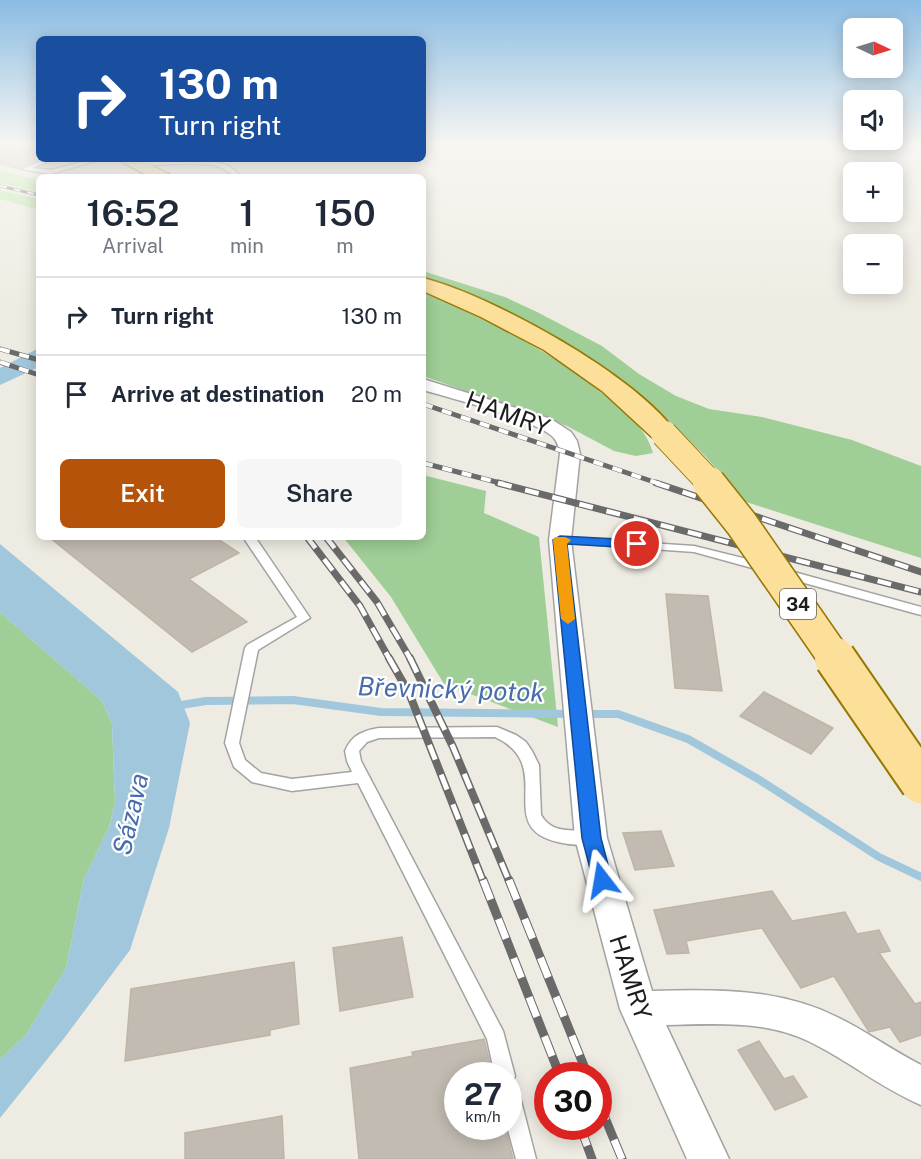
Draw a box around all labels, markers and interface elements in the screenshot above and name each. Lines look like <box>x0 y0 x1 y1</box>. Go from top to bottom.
north arrow <box>843 18 903 78</box>
map controls <box>843 18 903 294</box>
text: 130 m <box>159 59 279 108</box>
icon: right <box>60 60 138 138</box>
button: sound <box>843 90 903 150</box>
text: Turn right <box>159 109 282 141</box>
button: + <box>843 162 903 222</box>
text: 16:52 <box>86 192 180 234</box>
text: 1 <box>239 192 254 234</box>
text: 150 <box>314 192 376 234</box>
text: Arrival <box>102 234 164 258</box>
text: min <box>230 234 264 258</box>
text: m <box>336 234 354 258</box>
button: − <box>843 234 903 294</box>
icon: right <box>60 300 93 333</box>
text: Turn right <box>111 303 214 329</box>
text: 130 m <box>341 303 402 329</box>
icon: arrive <box>60 378 93 411</box>
text: Arrive at destination <box>111 381 324 407</box>
text: 20 m <box>351 381 402 407</box>
street label: HAMRY <box>462 385 554 441</box>
button: Exit <box>60 459 225 528</box>
button: Share <box>237 459 402 528</box>
pin <box>611 518 662 569</box>
icon: arrive <box>620 527 653 560</box>
road number: 34 <box>780 589 816 619</box>
water label: Břevnický potok <box>357 670 545 708</box>
water label: Sázava <box>106 770 154 858</box>
position arrow <box>570 848 634 912</box>
street label: HAMRY <box>604 931 658 1023</box>
speed limit sign: 30 <box>534 1062 612 1140</box>
text: 27 <box>464 1076 502 1112</box>
text: km/h <box>465 1108 501 1125</box>

